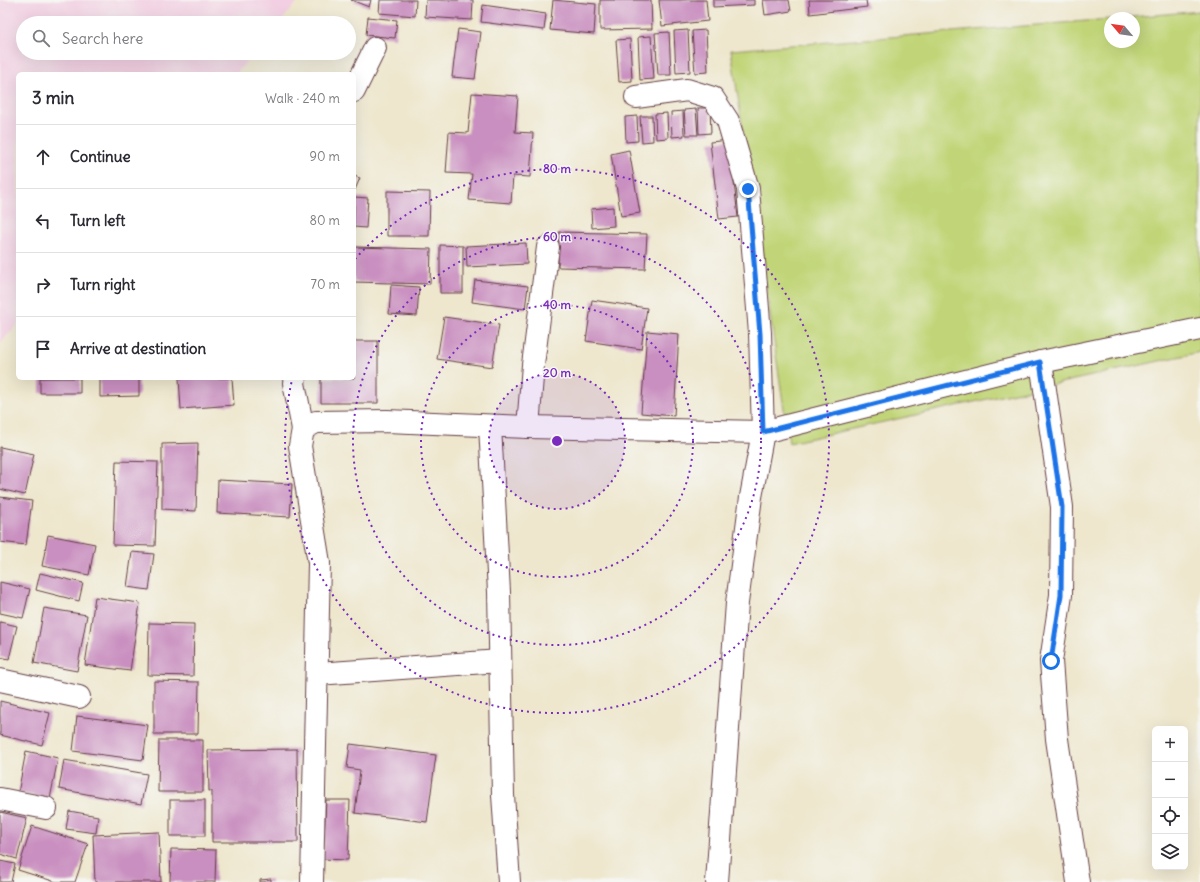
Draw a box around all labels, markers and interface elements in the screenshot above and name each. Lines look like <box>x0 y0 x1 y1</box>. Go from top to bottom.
north arrow <box>1104 12 1140 48</box>
search box <box>16 16 356 60</box>
icon: search <box>30 27 52 49</box>
text: Search here <box>62 29 143 48</box>
text: 3 min <box>32 87 74 109</box>
text: Walk · 240 m <box>265 90 340 107</box>
icon: ahead <box>32 146 54 168</box>
text: Continue <box>70 147 131 166</box>
text: 90 m <box>309 148 340 165</box>
text: 80 m <box>543 161 572 176</box>
route end <box>739 180 757 198</box>
icon: left <box>32 210 54 232</box>
text: Turn left <box>70 211 125 230</box>
text: 80 m <box>309 212 340 229</box>
text: 60 m <box>543 229 572 244</box>
icon: right <box>32 274 54 296</box>
text: Turn right <box>70 275 135 294</box>
text: 70 m <box>311 276 340 293</box>
text: 40 m <box>543 297 572 312</box>
icon: arrive <box>32 338 54 360</box>
text: Arrive at destination <box>70 339 206 358</box>
text: 20 m <box>543 365 571 380</box>
centre of rings <box>550 434 564 448</box>
route start <box>1042 652 1060 670</box>
map controls <box>1152 726 1188 870</box>
button: + <box>1152 726 1188 762</box>
button: − <box>1152 762 1188 798</box>
button: locate <box>1152 798 1188 834</box>
button: layers <box>1152 834 1188 870</box>

